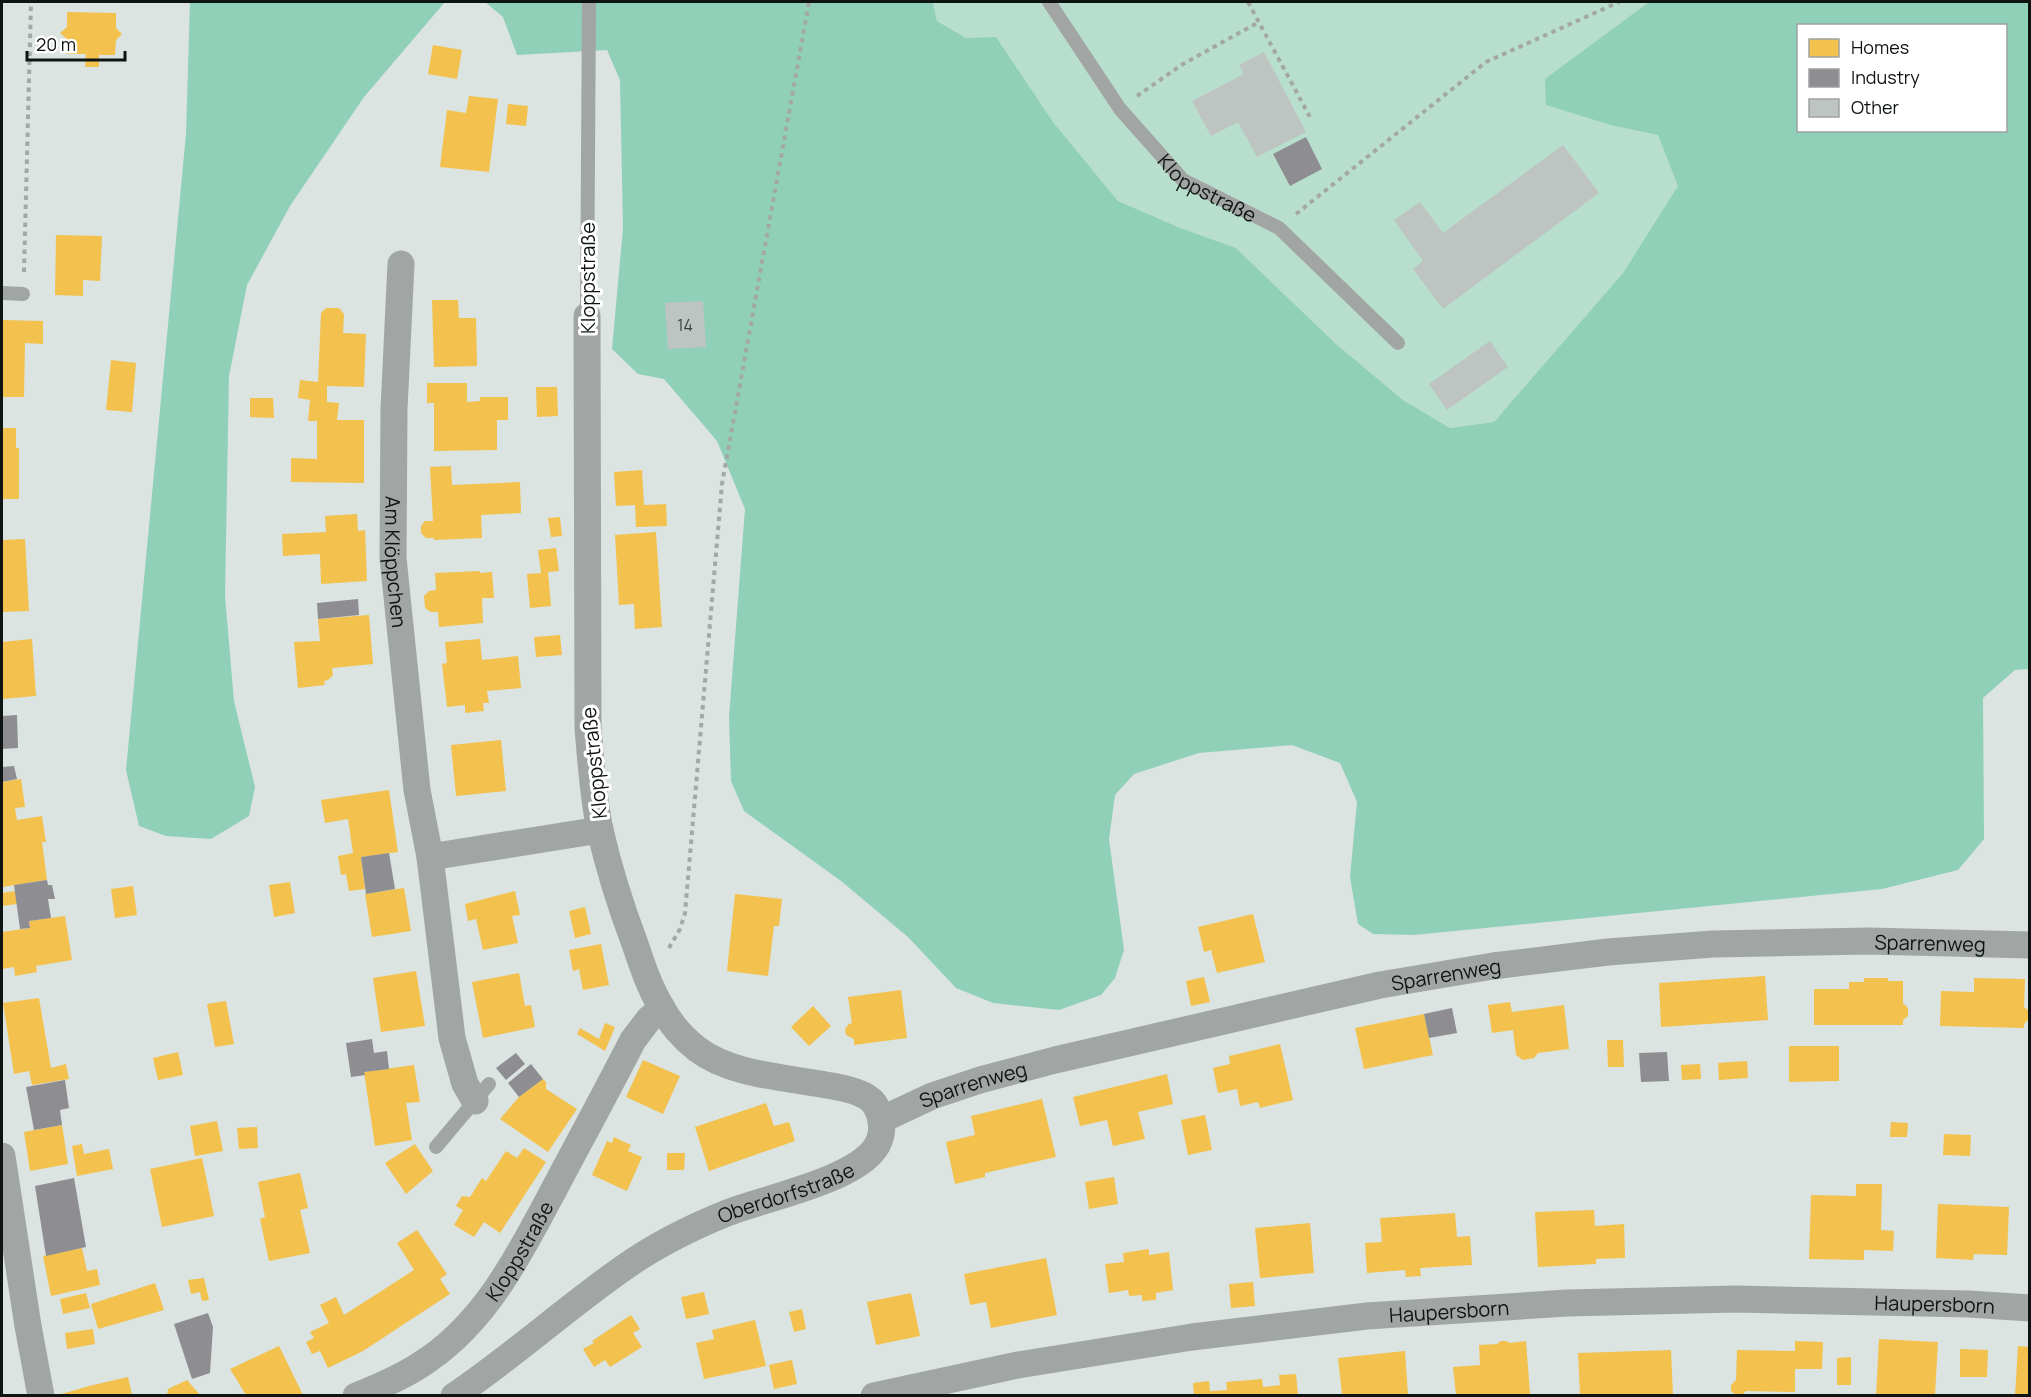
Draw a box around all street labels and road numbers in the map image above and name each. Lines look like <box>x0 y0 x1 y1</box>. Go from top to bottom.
street label: Kloppstraße <box>1152 148 1261 228</box>
street label: Kloppstraße <box>574 222 601 334</box>
street label: Am Klöppchen <box>380 496 414 629</box>
street label: Kloppstraße <box>575 706 613 820</box>
street label: Sparrenweg <box>1874 928 1986 957</box>
street label: Sparrenweg <box>1389 952 1503 996</box>
street label: Sparrenweg <box>914 1055 1030 1114</box>
street label: Oberdorfstraße <box>713 1156 859 1229</box>
street label: Kloppstraße <box>479 1196 559 1307</box>
street label: Haupersborn <box>1874 1288 1996 1319</box>
street label: Haupersborn <box>1388 1293 1510 1328</box>

